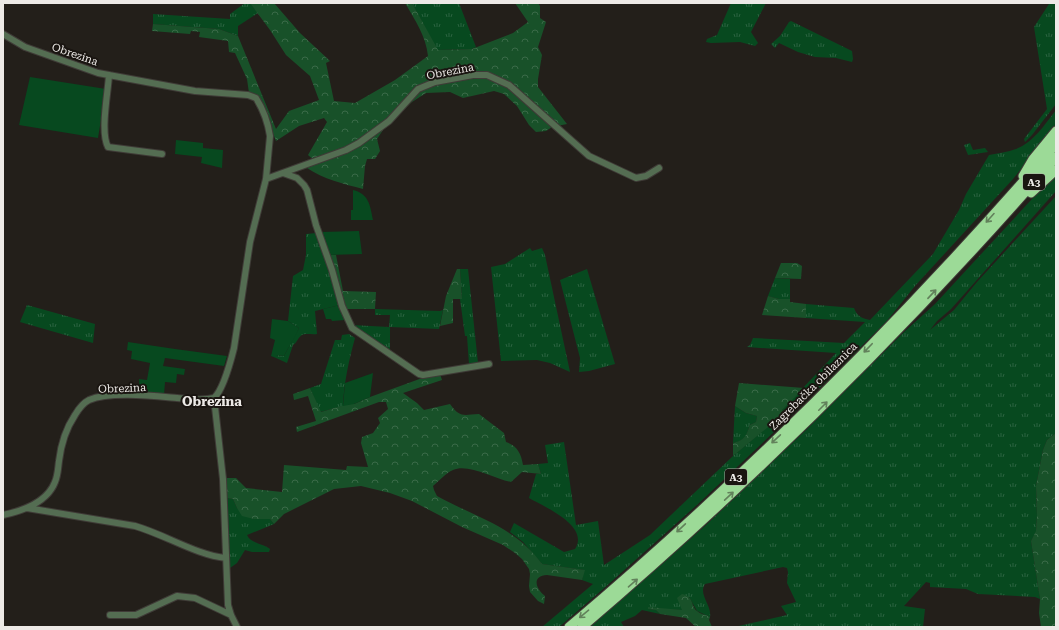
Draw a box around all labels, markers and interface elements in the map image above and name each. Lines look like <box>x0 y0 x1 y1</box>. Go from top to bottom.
street label: Obrezina <box>50 41 100 68</box>
street label: Obrezina <box>425 61 475 82</box>
road number: A3 <box>1023 174 1045 190</box>
one-way arrow <box>986 213 995 224</box>
one-way arrow <box>928 288 937 299</box>
street label: Zagrebačka obilaznica <box>767 340 860 433</box>
one-way arrow <box>864 343 873 353</box>
street label: Obrezina <box>98 381 146 396</box>
district label: Obrezina <box>182 394 242 409</box>
one-way arrow <box>818 401 828 411</box>
one-way arrow <box>771 435 781 444</box>
road number: A3 <box>725 469 747 485</box>
one-way arrow <box>724 491 734 501</box>
one-way arrow <box>676 524 686 533</box>
one-way arrow <box>627 579 637 588</box>
one-way arrow <box>578 610 589 619</box>

